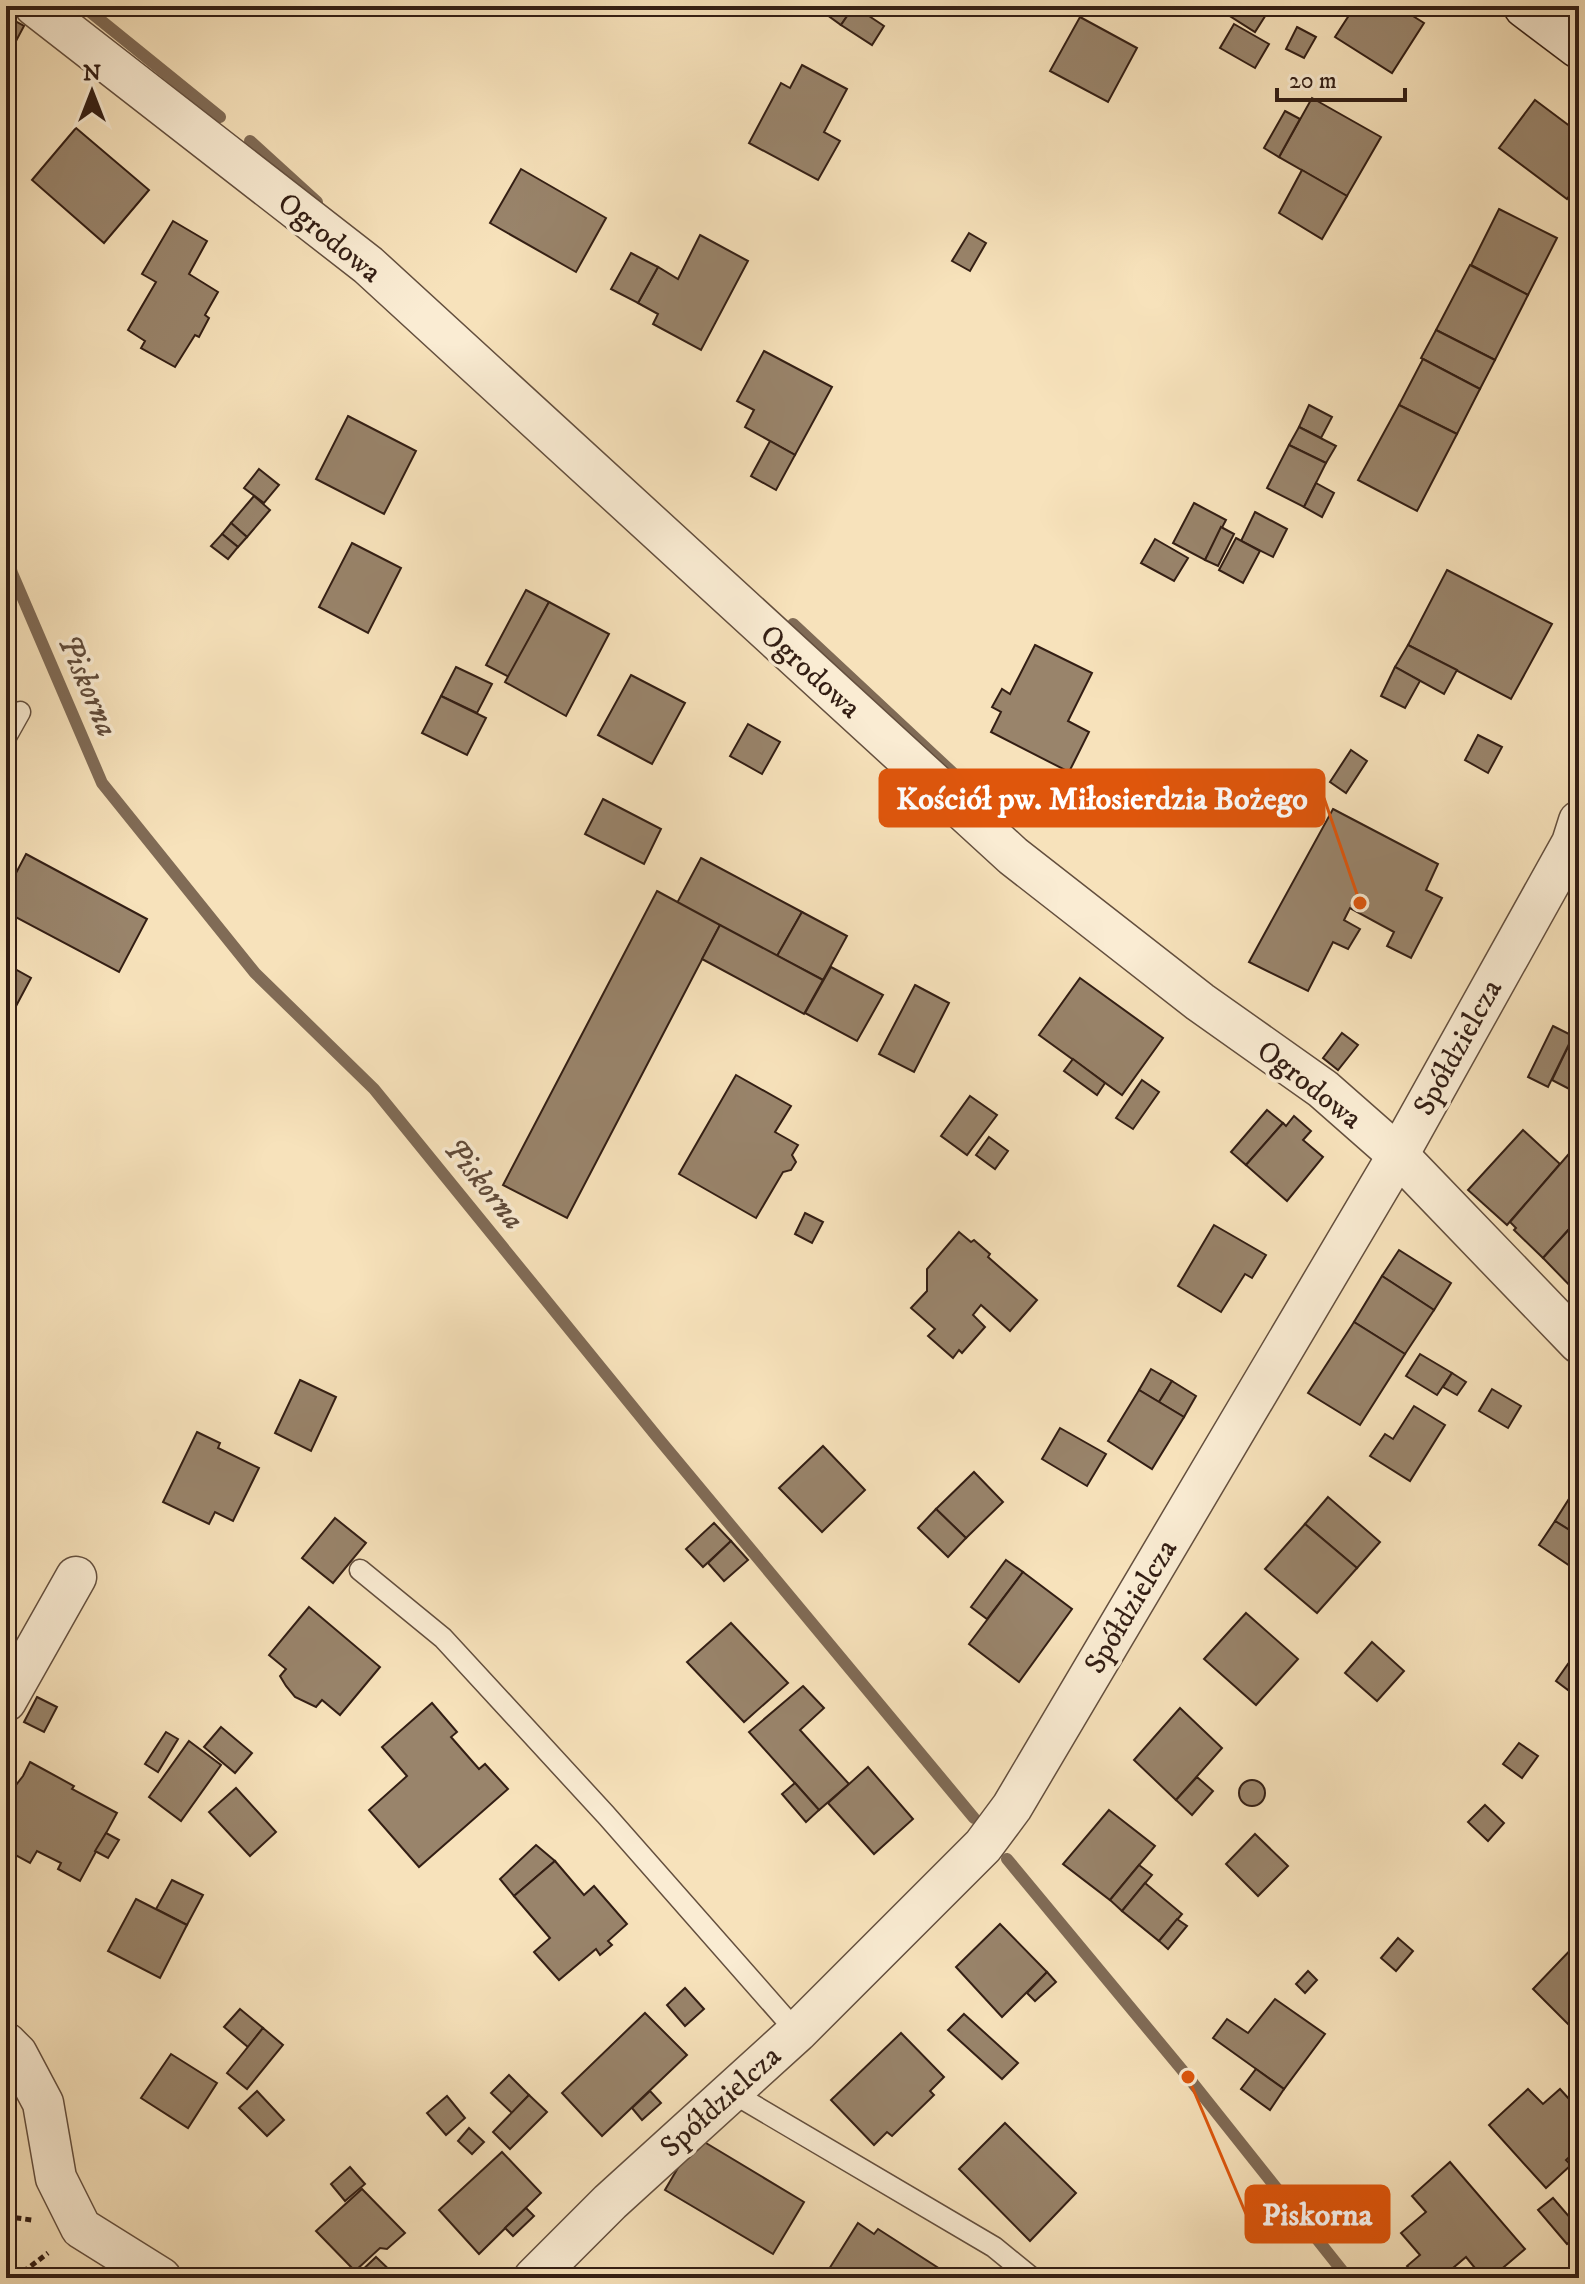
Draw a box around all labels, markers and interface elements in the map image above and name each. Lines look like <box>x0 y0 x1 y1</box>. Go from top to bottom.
north arrow <box>52 52 132 132</box>
scale bar <box>1277 52 1405 102</box>
text: N <box>83 60 101 87</box>
text: 20 m <box>1289 66 1337 96</box>
street label: Ogrodowa <box>270 185 389 291</box>
street label: Ogrodowa <box>752 617 868 727</box>
water label: Piskorna <box>48 629 127 743</box>
callout: Kościół pw. Miłosierdzia Bożego <box>880 770 1324 826</box>
text: Kościół pw. Miłosierdzia Bożego <box>896 780 1308 820</box>
street label: Spółdzielcza <box>1406 973 1511 1122</box>
street label: Ogrodowa <box>1249 1033 1369 1138</box>
water label: Piskorna <box>434 1130 533 1239</box>
street label: Spółdzielcza <box>1077 1533 1186 1681</box>
street label: Spółdzielcza <box>653 2038 789 2166</box>
callout: Piskorna <box>1246 2186 1389 2242</box>
text: Piskorna <box>1262 2196 1373 2236</box>

